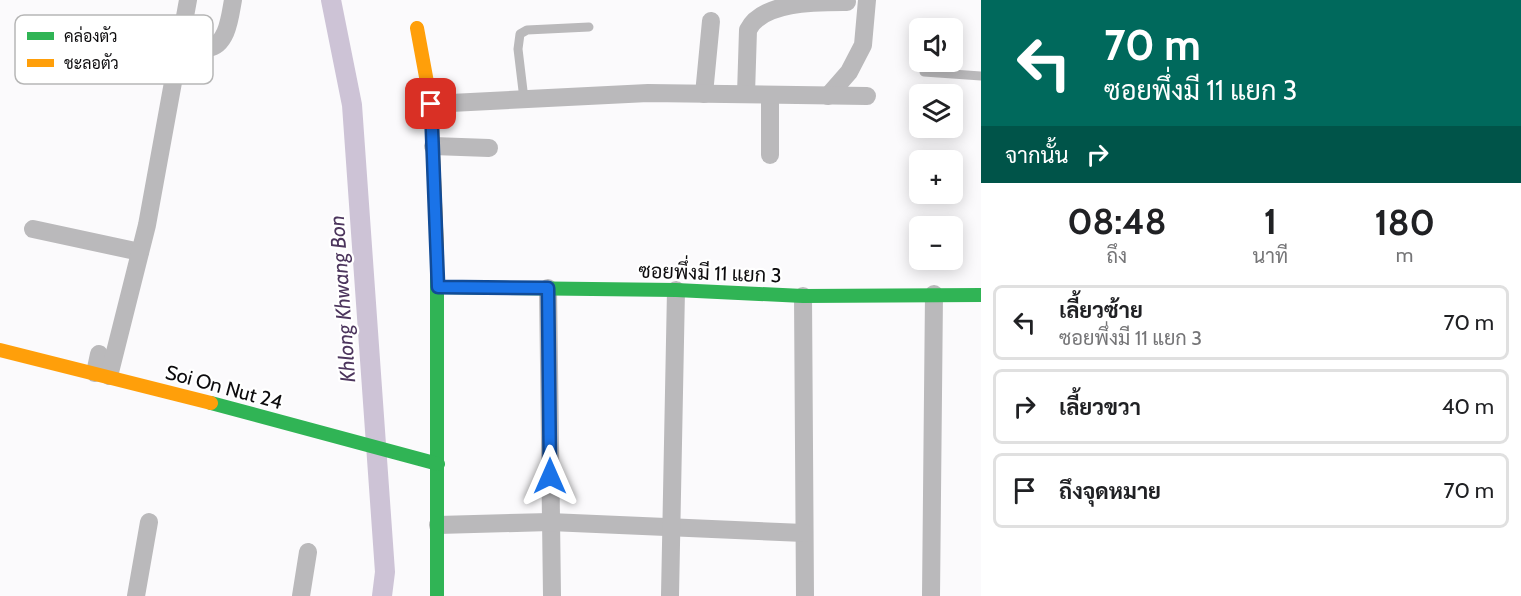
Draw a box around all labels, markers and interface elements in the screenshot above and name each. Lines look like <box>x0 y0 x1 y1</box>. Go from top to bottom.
legend <box>15 15 213 84</box>
map controls <box>909 18 963 270</box>
button: sound <box>909 18 963 72</box>
text: 70 m <box>1104 19 1201 71</box>
icon: left <box>1005 24 1083 102</box>
text: คล่องตัว <box>64 26 118 46</box>
text: ชะลอตัว <box>64 53 119 73</box>
text: ซอยพึ่งมี 11 แยก 3 <box>1104 74 1297 107</box>
pin <box>405 78 456 129</box>
button: layers <box>909 84 963 138</box>
icon: arrive <box>414 87 447 120</box>
icon: right <box>1081 138 1114 171</box>
text: จากนั้น <box>1005 142 1069 169</box>
button: + <box>909 150 963 204</box>
text: 08:48 <box>1067 199 1166 243</box>
text: 1 <box>1264 199 1277 243</box>
text: 180 <box>1374 200 1435 244</box>
water label: Khlong Khwang Bon <box>324 214 360 384</box>
button: − <box>909 216 963 270</box>
text: m <box>1396 243 1413 267</box>
text: ถึง <box>1106 244 1127 268</box>
text: นาที <box>1253 244 1288 268</box>
street label: ซอยพึ่งมี 11 แยก 3 <box>638 254 782 287</box>
text: เลี้ยวซ้าย <box>1059 297 1143 324</box>
icon: left <box>1008 306 1041 339</box>
text: 70 m <box>1444 309 1494 336</box>
text: ซอยพึ่งมี 11 แยก 3 <box>1059 326 1202 350</box>
street label: Soi On Nut 24 <box>163 360 285 414</box>
icon: right <box>1008 390 1041 423</box>
text: 40 m <box>1442 393 1494 420</box>
text: เลี้ยวขวา <box>1059 394 1141 421</box>
position arrow <box>518 444 582 508</box>
icon: arrive <box>1008 474 1041 507</box>
text: 70 m <box>1444 477 1494 504</box>
text: ถึงจุดหมาย <box>1059 478 1161 505</box>

